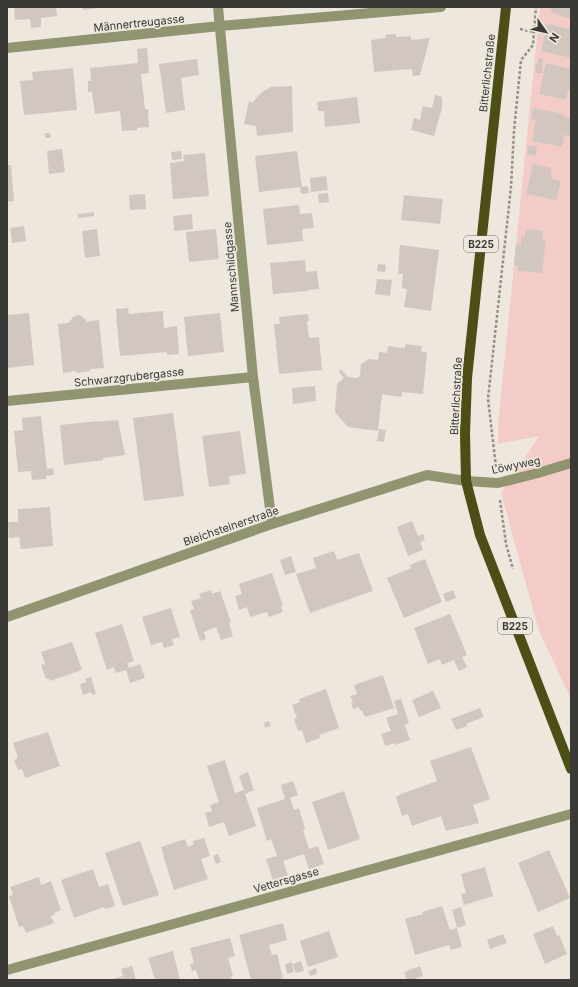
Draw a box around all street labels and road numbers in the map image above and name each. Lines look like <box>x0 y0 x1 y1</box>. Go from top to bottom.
street label: Männertreugasse <box>93 11 185 35</box>
street label: Bitterlichstraße <box>476 33 498 113</box>
street label: Mannschildgasse <box>220 221 242 313</box>
road number: B225 <box>464 236 498 252</box>
street label: Bitterlichstraße <box>447 356 465 436</box>
street label: Schwarzgrubergasse <box>73 364 185 390</box>
street label: Löwyweg <box>490 453 542 477</box>
street label: Bleichsteinerstraße <box>181 503 281 549</box>
road number: B225 <box>498 618 532 634</box>
street label: Vettersgasse <box>252 864 320 896</box>

